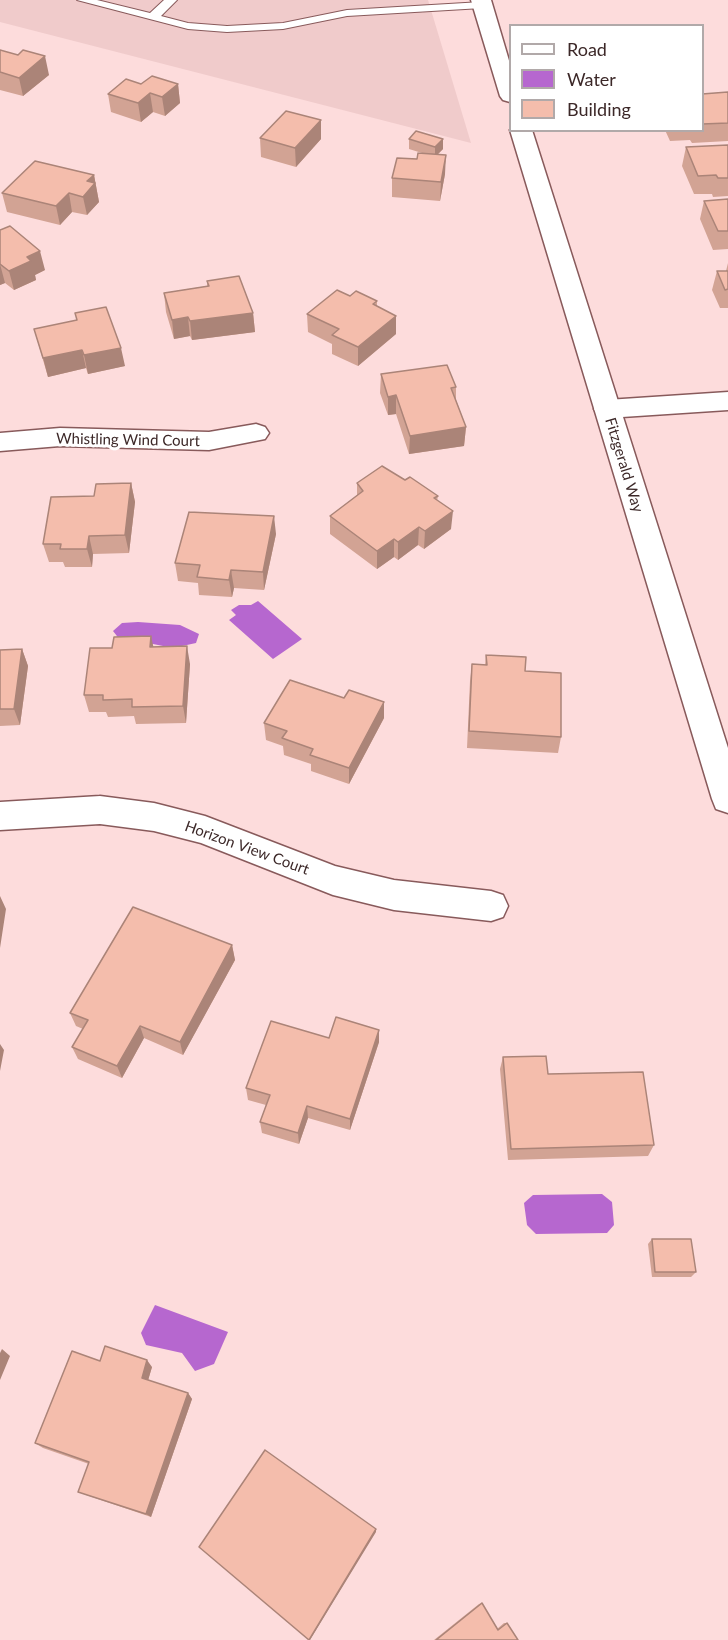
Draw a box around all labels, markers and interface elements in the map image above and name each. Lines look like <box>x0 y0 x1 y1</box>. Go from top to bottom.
legend <box>509 24 704 132</box>
text: Road <box>567 38 607 60</box>
text: Water <box>567 68 616 90</box>
text: Building <box>567 98 631 120</box>
street label: Fitzgerald Way <box>601 415 647 515</box>
street label: Whistling Wind Court <box>56 430 200 450</box>
street label: Horizon View Court <box>182 817 312 879</box>

